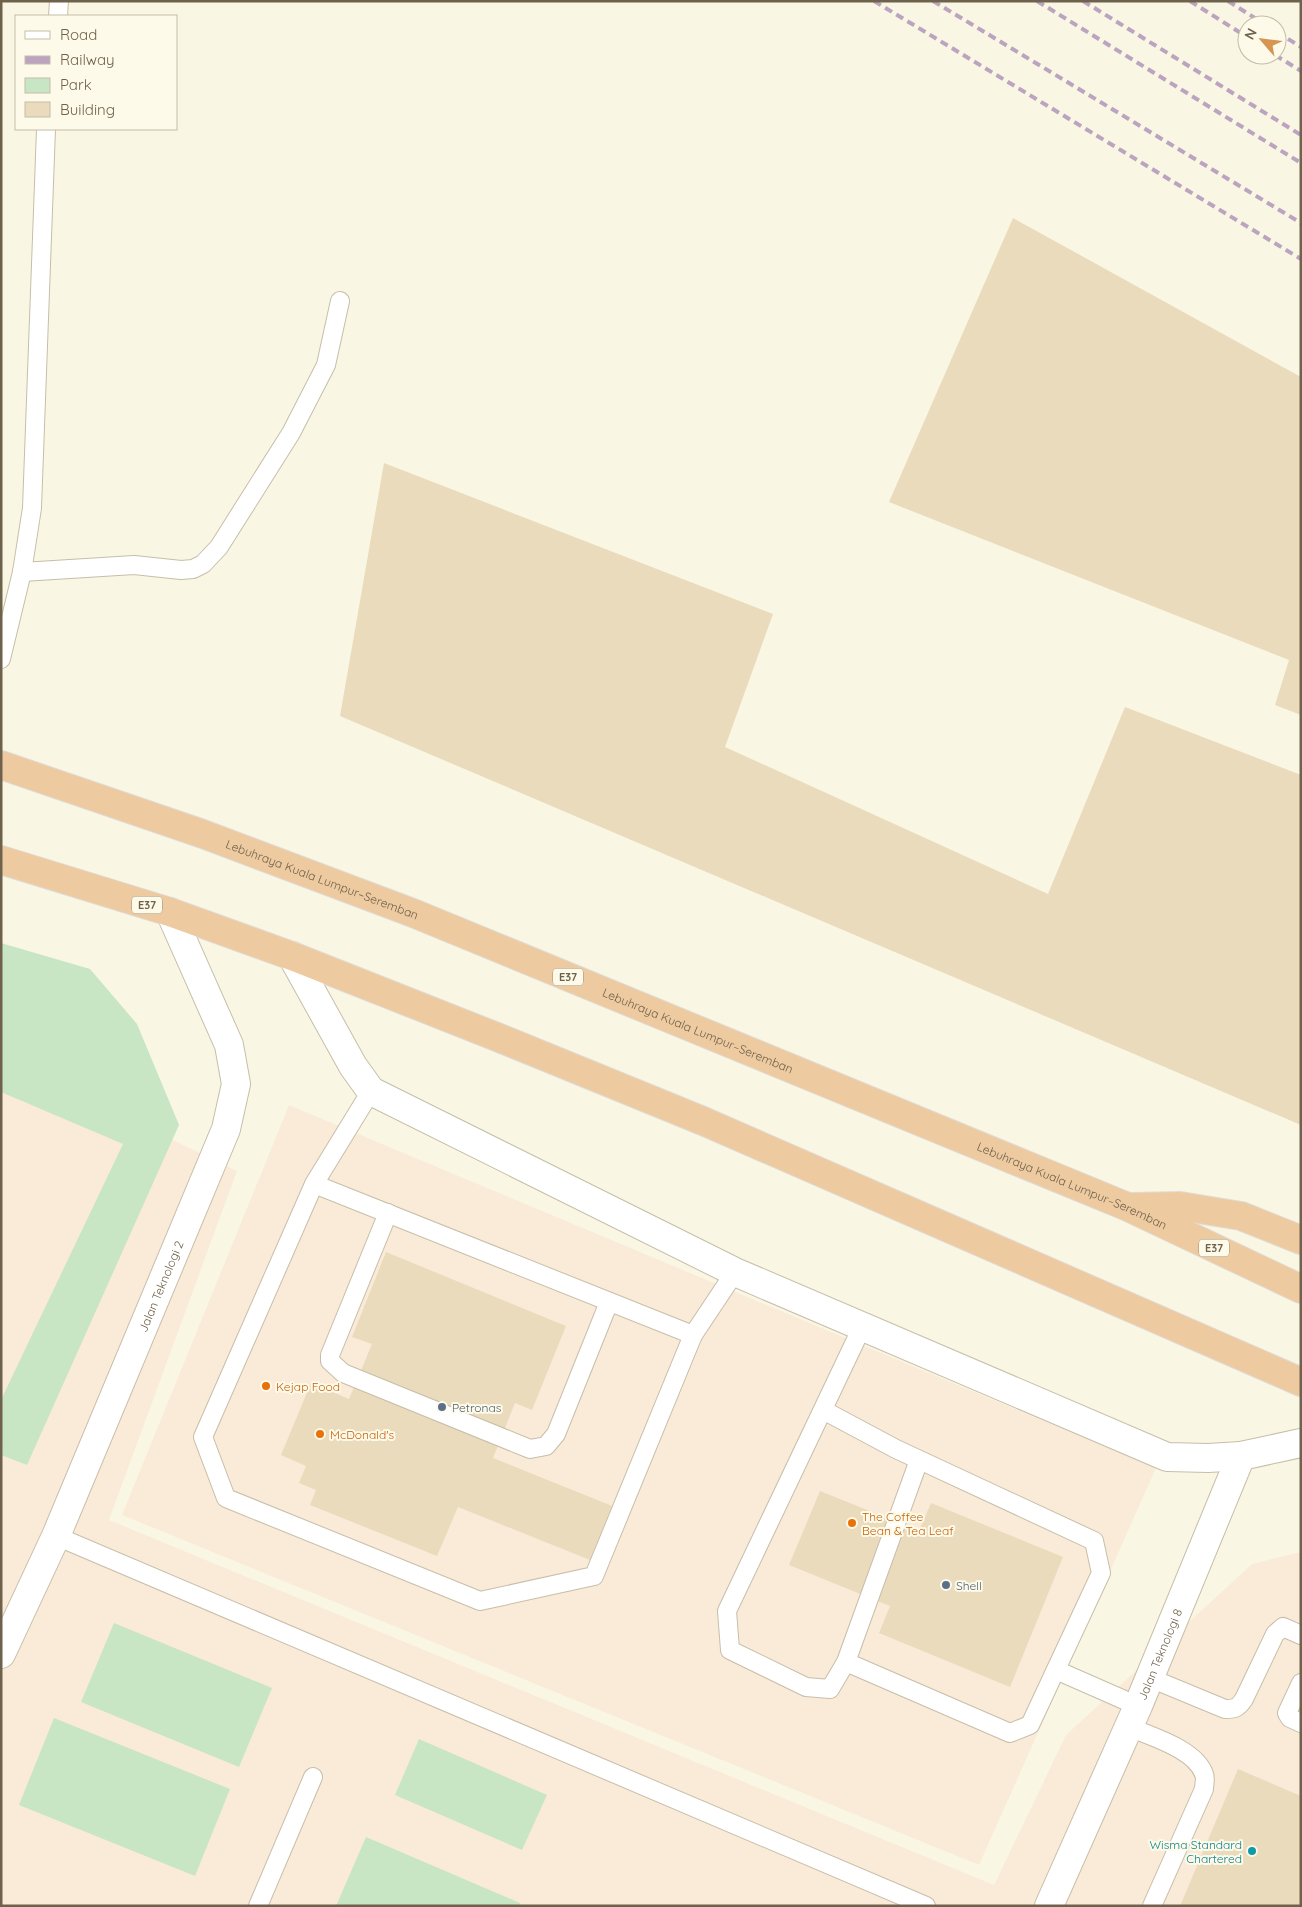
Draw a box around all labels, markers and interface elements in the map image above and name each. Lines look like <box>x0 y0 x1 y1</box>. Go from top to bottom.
legend <box>15 15 178 130</box>
north arrow <box>1237 15 1287 65</box>
text: Road <box>60 25 97 44</box>
text: N <box>1240 25 1261 43</box>
text: Railway <box>60 50 115 69</box>
text: Park <box>60 75 92 94</box>
text: Building <box>60 100 115 119</box>
street label: Lebuhraya Kuala Lumpur–Seremban <box>224 836 421 922</box>
road number: E37 <box>132 896 162 914</box>
road number: E37 <box>553 969 583 986</box>
street label: Lebuhraya Kuala Lumpur–Seremban <box>600 984 796 1076</box>
street label: Lebuhraya Kuala Lumpur–Seremban <box>975 1138 1170 1232</box>
street label: Jalan Teknologi 2 <box>135 1238 186 1334</box>
road number: E37 <box>1199 1240 1229 1256</box>
place label: Kejap Food <box>276 1379 340 1394</box>
marker: Kejap Food <box>260 1380 272 1392</box>
place label: Petronas <box>452 1400 502 1415</box>
marker: Petronas <box>436 1401 448 1413</box>
place label: McDonald's <box>330 1427 395 1442</box>
marker: McDonald's <box>314 1428 326 1440</box>
place label: The Coffee Bean & Tea Leaf <box>862 1509 954 1538</box>
marker: The Coffee Bean & Tea Leaf <box>846 1517 858 1529</box>
place label: Shell <box>956 1578 982 1593</box>
marker: Shell <box>940 1579 952 1591</box>
street label: Jalan Teknologi 8 <box>1134 1606 1185 1702</box>
place label: Wisma Standard Chartered <box>1150 1837 1242 1866</box>
marker: Wisma Standard Chartered <box>1246 1845 1258 1857</box>

